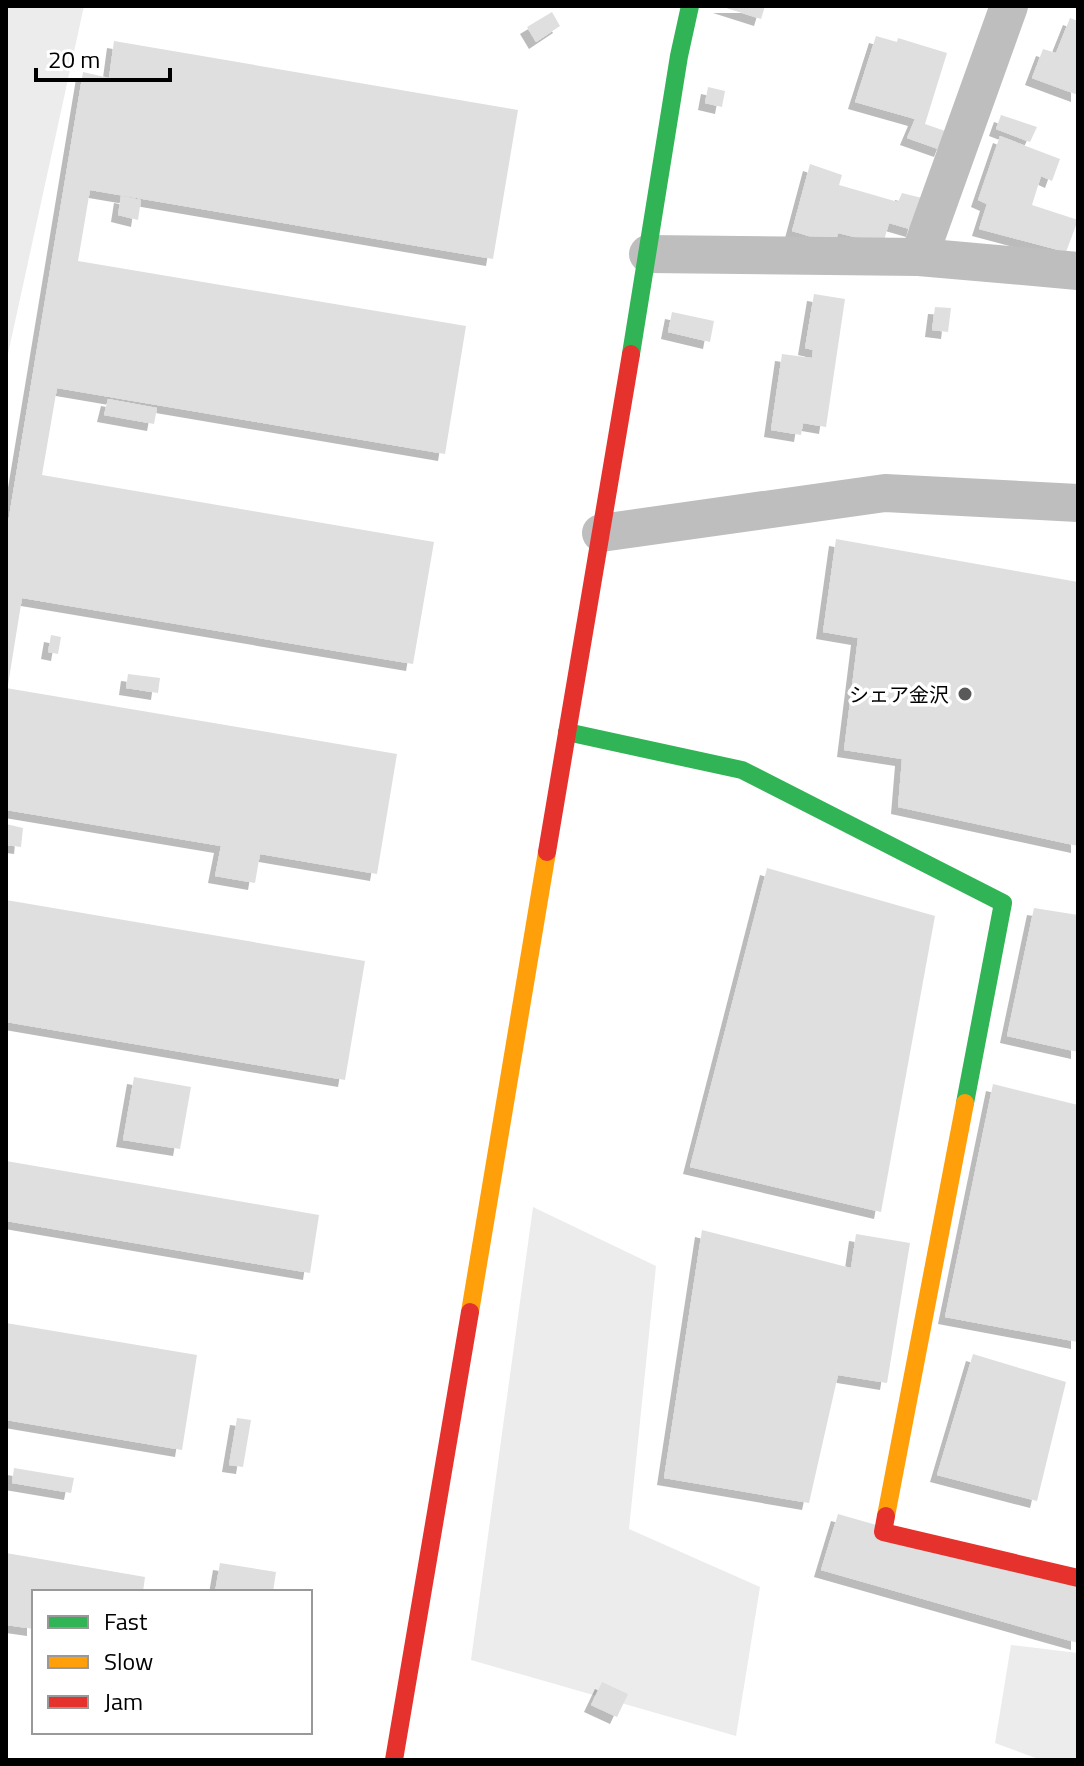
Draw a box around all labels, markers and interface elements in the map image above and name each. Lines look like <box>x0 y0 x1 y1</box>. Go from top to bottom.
scale bar <box>36 32 170 82</box>
text: 20 m <box>48 41 100 77</box>
place label: シェア金沢 <box>849 679 949 710</box>
marker: シェア金沢 <box>956 685 974 703</box>
legend <box>32 1590 312 1734</box>
text: Fast <box>104 1603 148 1639</box>
text: Slow <box>104 1643 153 1679</box>
text: Jam <box>104 1683 143 1719</box>

